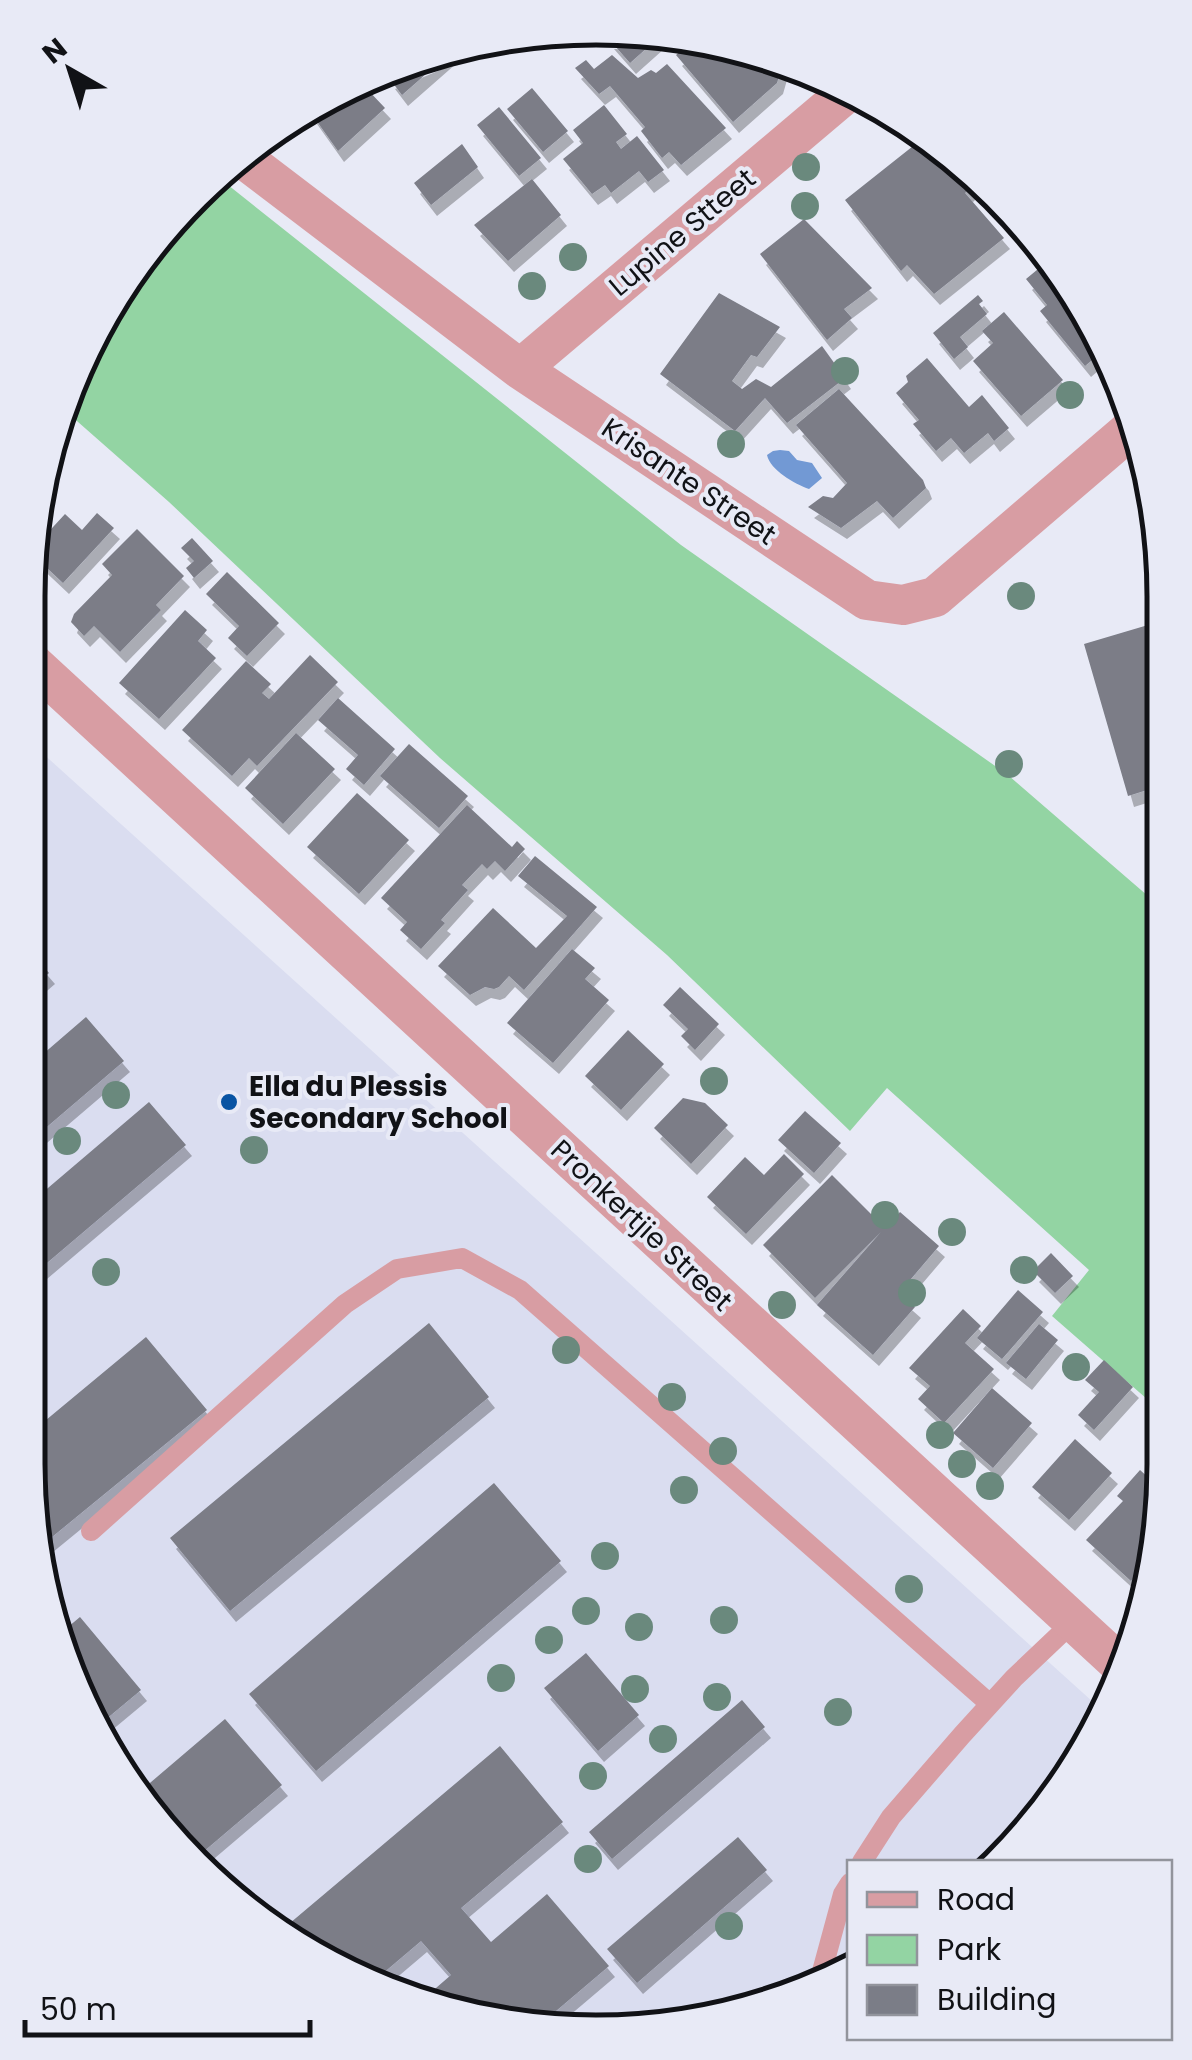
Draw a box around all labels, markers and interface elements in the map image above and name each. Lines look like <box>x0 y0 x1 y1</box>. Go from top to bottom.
north arrow <box>20 20 120 120</box>
text: N <box>34 29 75 73</box>
street label: Lupine Stteet <box>601 159 764 305</box>
street label: Krisante Street <box>594 409 784 554</box>
place label: Ella du Plessis Secondary School <box>249 1067 508 1138</box>
marker: Ella du Plessis Secondary School <box>218 1091 240 1113</box>
street label: Pronkertjie Street <box>542 1131 741 1320</box>
legend <box>847 1860 1172 2040</box>
text: Road <box>937 1878 1015 1921</box>
text: Park <box>937 1928 1002 1971</box>
scale bar <box>25 1975 310 2037</box>
text: Building <box>937 1978 1057 2021</box>
text: 50 m <box>40 1988 117 2031</box>

